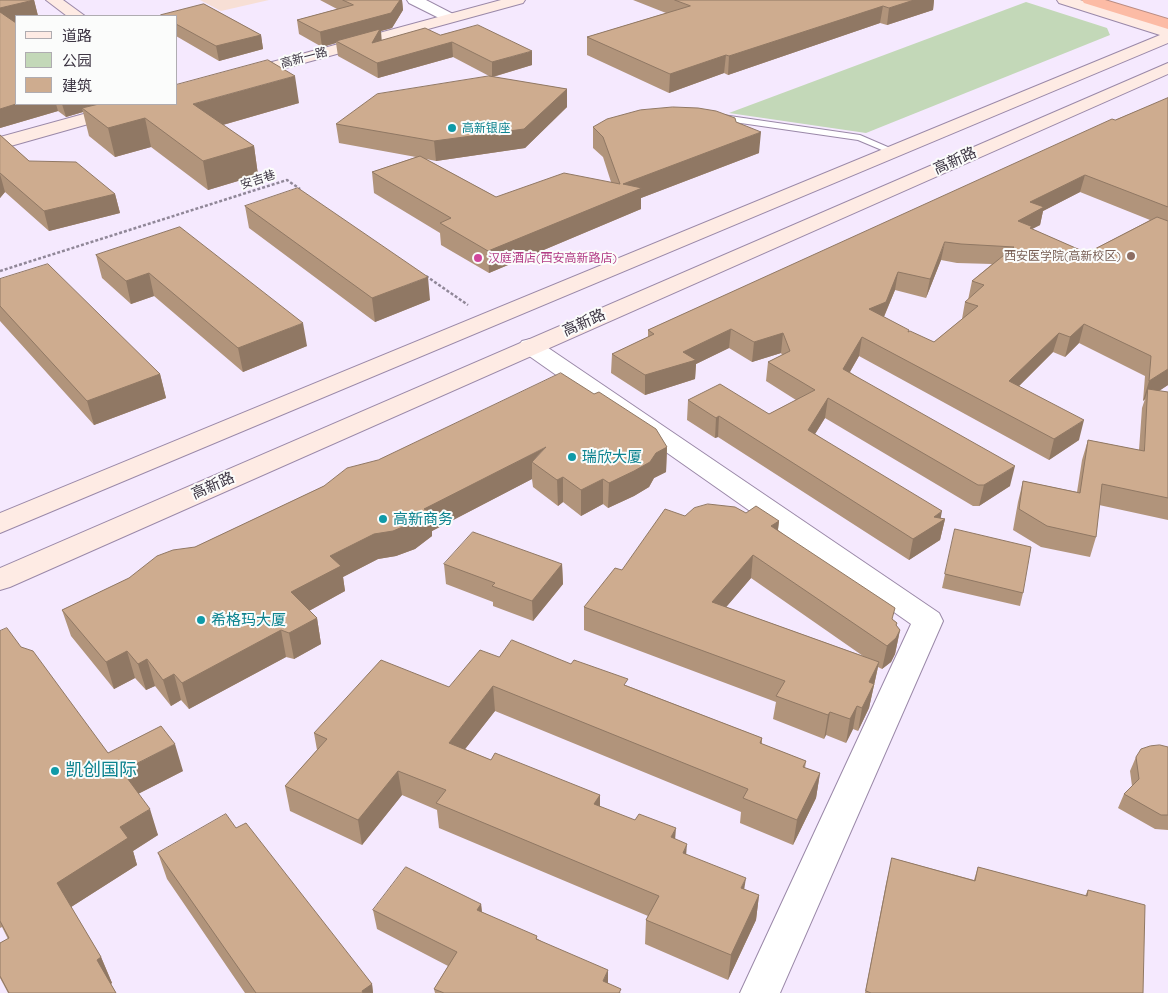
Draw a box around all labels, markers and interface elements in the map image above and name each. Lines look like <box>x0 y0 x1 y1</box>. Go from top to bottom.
legend <box>15 15 178 105</box>
text: 道路 <box>62 26 92 45</box>
street label: 高新一路 <box>279 45 329 71</box>
text: 公园 <box>62 51 92 70</box>
text: 建筑 <box>62 76 92 95</box>
place label: 高新银座 <box>462 121 510 135</box>
marker: 高新银座 <box>446 122 458 134</box>
street label: 高新路 <box>931 144 979 178</box>
street label: 安吉巷 <box>239 168 277 192</box>
place label: 西安医学院(高新校区) <box>1004 249 1121 263</box>
marker: 西安医学院(高新校区) <box>1125 250 1137 262</box>
place label: 汉庭酒店(西安高新路店) <box>488 251 617 265</box>
marker: 汉庭酒店(西安高新路店) <box>472 252 484 264</box>
street label: 高新路 <box>560 306 608 340</box>
place label: 瑞欣大厦 <box>582 448 642 466</box>
marker: 瑞欣大厦 <box>566 451 578 463</box>
street label: 高新路 <box>189 469 237 503</box>
place label: 高新商务 <box>393 510 453 528</box>
marker: 高新商务 <box>377 513 389 525</box>
place label: 希格玛大厦 <box>211 611 286 629</box>
marker: 希格玛大厦 <box>195 614 207 626</box>
place label: 凯创国际 <box>65 760 137 782</box>
marker: 凯创国际 <box>49 765 61 777</box>

